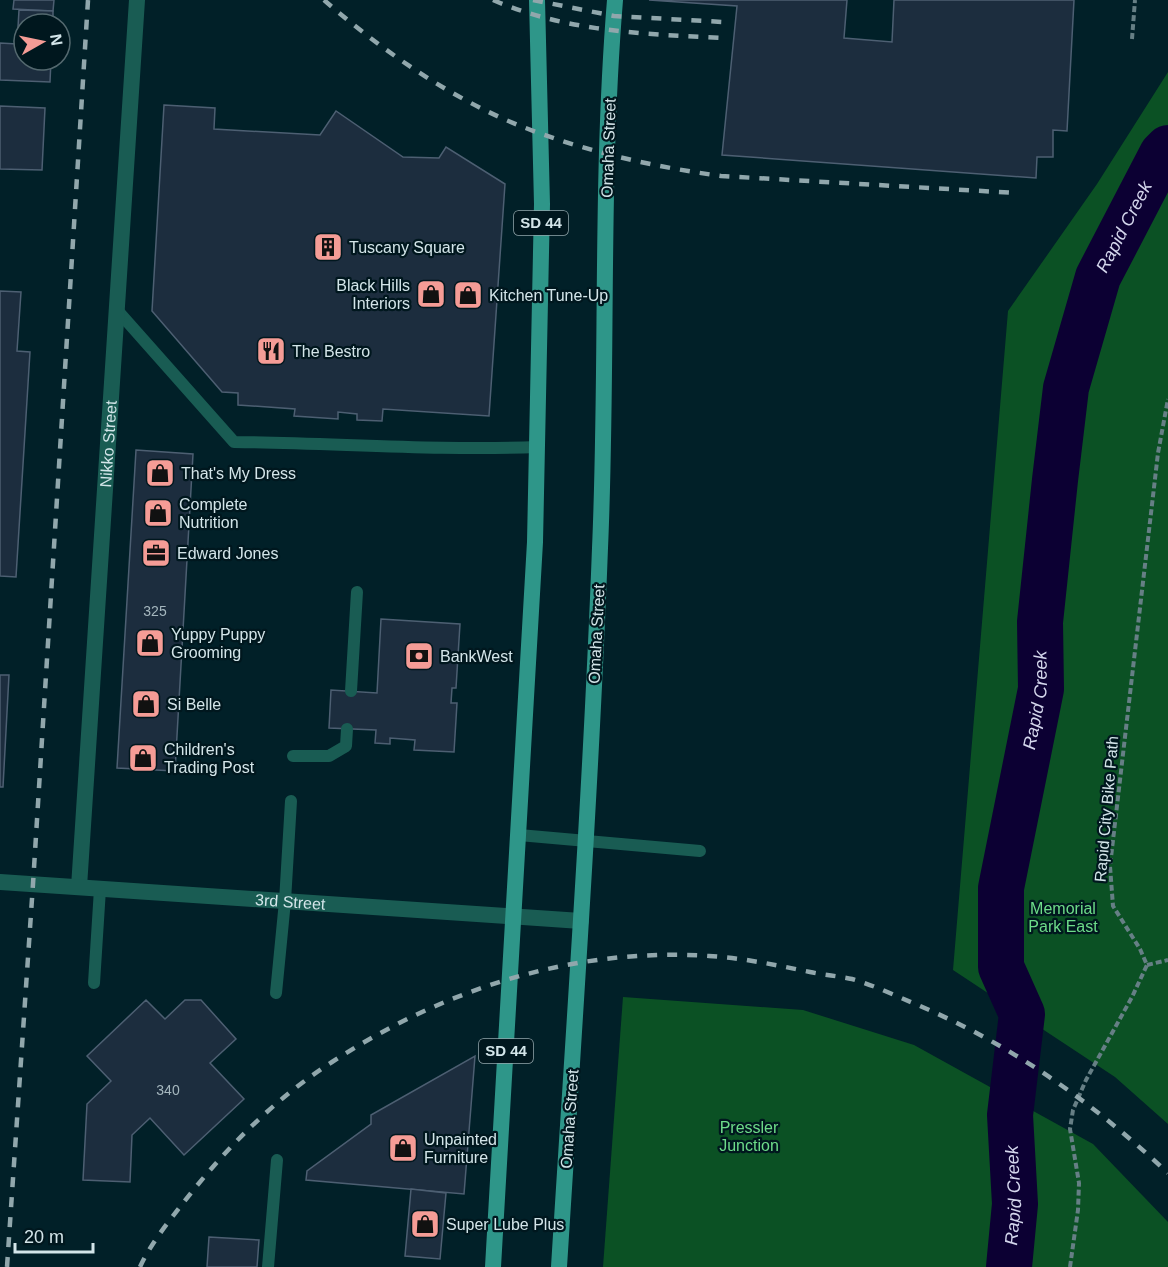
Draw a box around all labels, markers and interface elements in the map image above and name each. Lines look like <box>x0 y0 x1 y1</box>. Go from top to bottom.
north arrow <box>12 12 72 72</box>
text: N <box>47 33 66 47</box>
street label: Omaha Street <box>598 97 619 198</box>
water label: Rapid Creek <box>1092 177 1156 276</box>
road number: SD 44 <box>514 211 568 235</box>
building icon: Tuscany Square <box>312 231 344 263</box>
place label: Tuscany Square <box>349 239 465 256</box>
place label: Black Hills Interiors <box>336 277 410 312</box>
shop icon: Black Hills Interiors <box>415 278 447 310</box>
shop icon: Kitchen Tune-Up <box>452 279 484 311</box>
place label: Kitchen Tune-Up <box>489 287 608 304</box>
restaurant icon: The Bestro <box>255 335 287 367</box>
place label: The Bestro <box>292 343 370 360</box>
street label: Nikko Street <box>97 399 120 488</box>
shop icon: That's My Dress <box>144 457 176 489</box>
place label: That's My Dress <box>181 465 296 482</box>
place label: Complete Nutrition <box>179 496 248 531</box>
shop icon: Complete Nutrition <box>142 497 174 529</box>
office icon: Edward Jones <box>140 537 172 569</box>
place label: Edward Jones <box>177 545 278 562</box>
street label: Omaha Street <box>585 583 608 684</box>
house number: 325 <box>143 603 167 619</box>
place label: Yuppy Puppy Grooming <box>171 626 265 661</box>
shop icon: Yuppy Puppy Grooming <box>134 627 166 659</box>
bank icon: BankWest <box>403 640 435 672</box>
place label: BankWest <box>440 648 513 665</box>
water label: Rapid Creek <box>1019 649 1052 751</box>
shop icon: Si Belle <box>130 688 162 720</box>
place label: Si Belle <box>167 696 221 713</box>
street label: Rapid City Bike Path <box>1092 735 1121 883</box>
place label: Children's Trading Post <box>164 741 255 776</box>
shop icon: Children's Trading Post <box>127 742 159 774</box>
street label: 3rd Street <box>255 891 327 913</box>
park label: Memorial Park East <box>1028 900 1098 935</box>
road number: SD 44 <box>479 1039 533 1063</box>
street label: Omaha Street <box>558 1068 581 1169</box>
house number: 340 <box>156 1082 180 1098</box>
park label: Pressler Junction <box>719 1119 779 1154</box>
place label: Unpainted Furniture <box>424 1131 497 1166</box>
shop icon: Unpainted Furniture <box>387 1132 419 1164</box>
water label: Rapid Creek <box>1001 1144 1025 1246</box>
shop icon: Super Lube Plus <box>409 1208 441 1240</box>
scale bar <box>15 1216 93 1254</box>
place label: Super Lube Plus <box>446 1216 564 1233</box>
text: 20 m <box>24 1227 64 1247</box>

